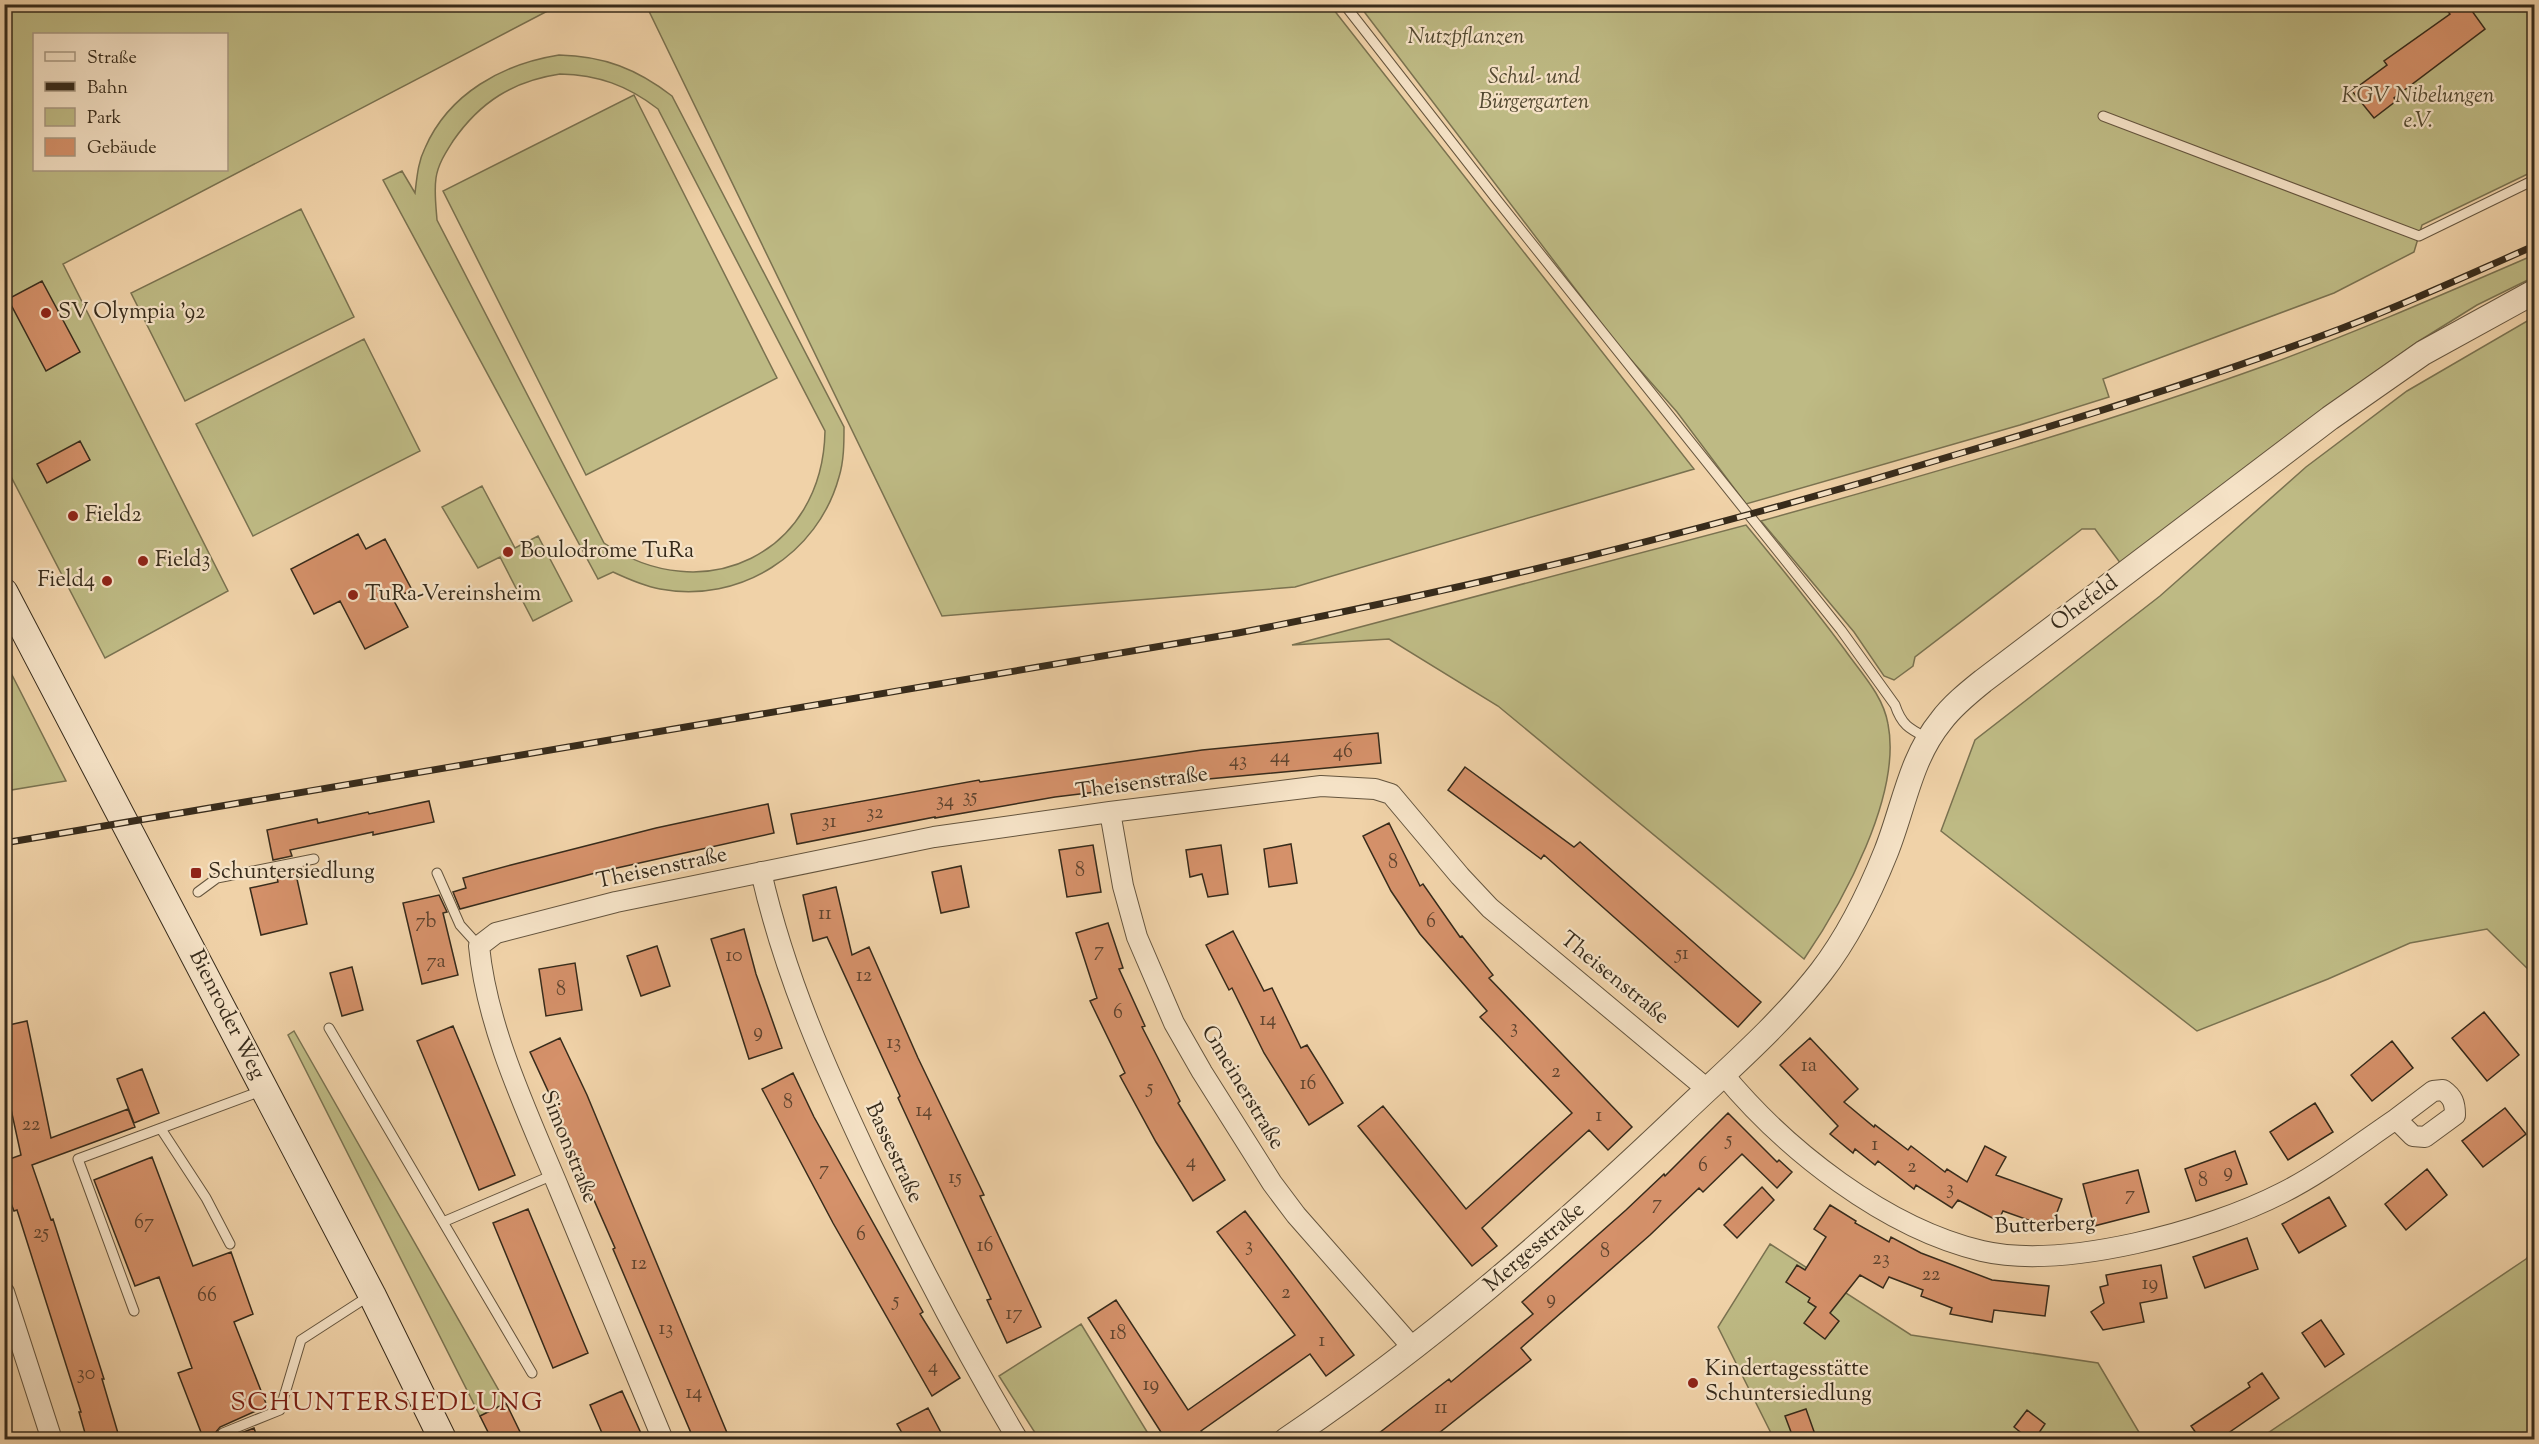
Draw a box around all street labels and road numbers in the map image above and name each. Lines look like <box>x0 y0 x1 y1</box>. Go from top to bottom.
street label: Ohefeld <box>2044 568 2126 640</box>
street label: Theisenstraße <box>1074 759 1210 809</box>
street label: Theisenstraße <box>594 840 730 898</box>
street label: Theisenstraße <box>1552 925 1676 1033</box>
street label: Bienroder Weg <box>180 944 273 1086</box>
street label: Gmeinerstraße <box>1192 1020 1292 1156</box>
street label: Simonstraße <box>531 1086 605 1208</box>
street label: Bassestraße <box>856 1097 930 1209</box>
street label: Mergesstraße <box>1478 1195 1592 1301</box>
street label: Butterberg <box>1994 1208 2096 1244</box>

